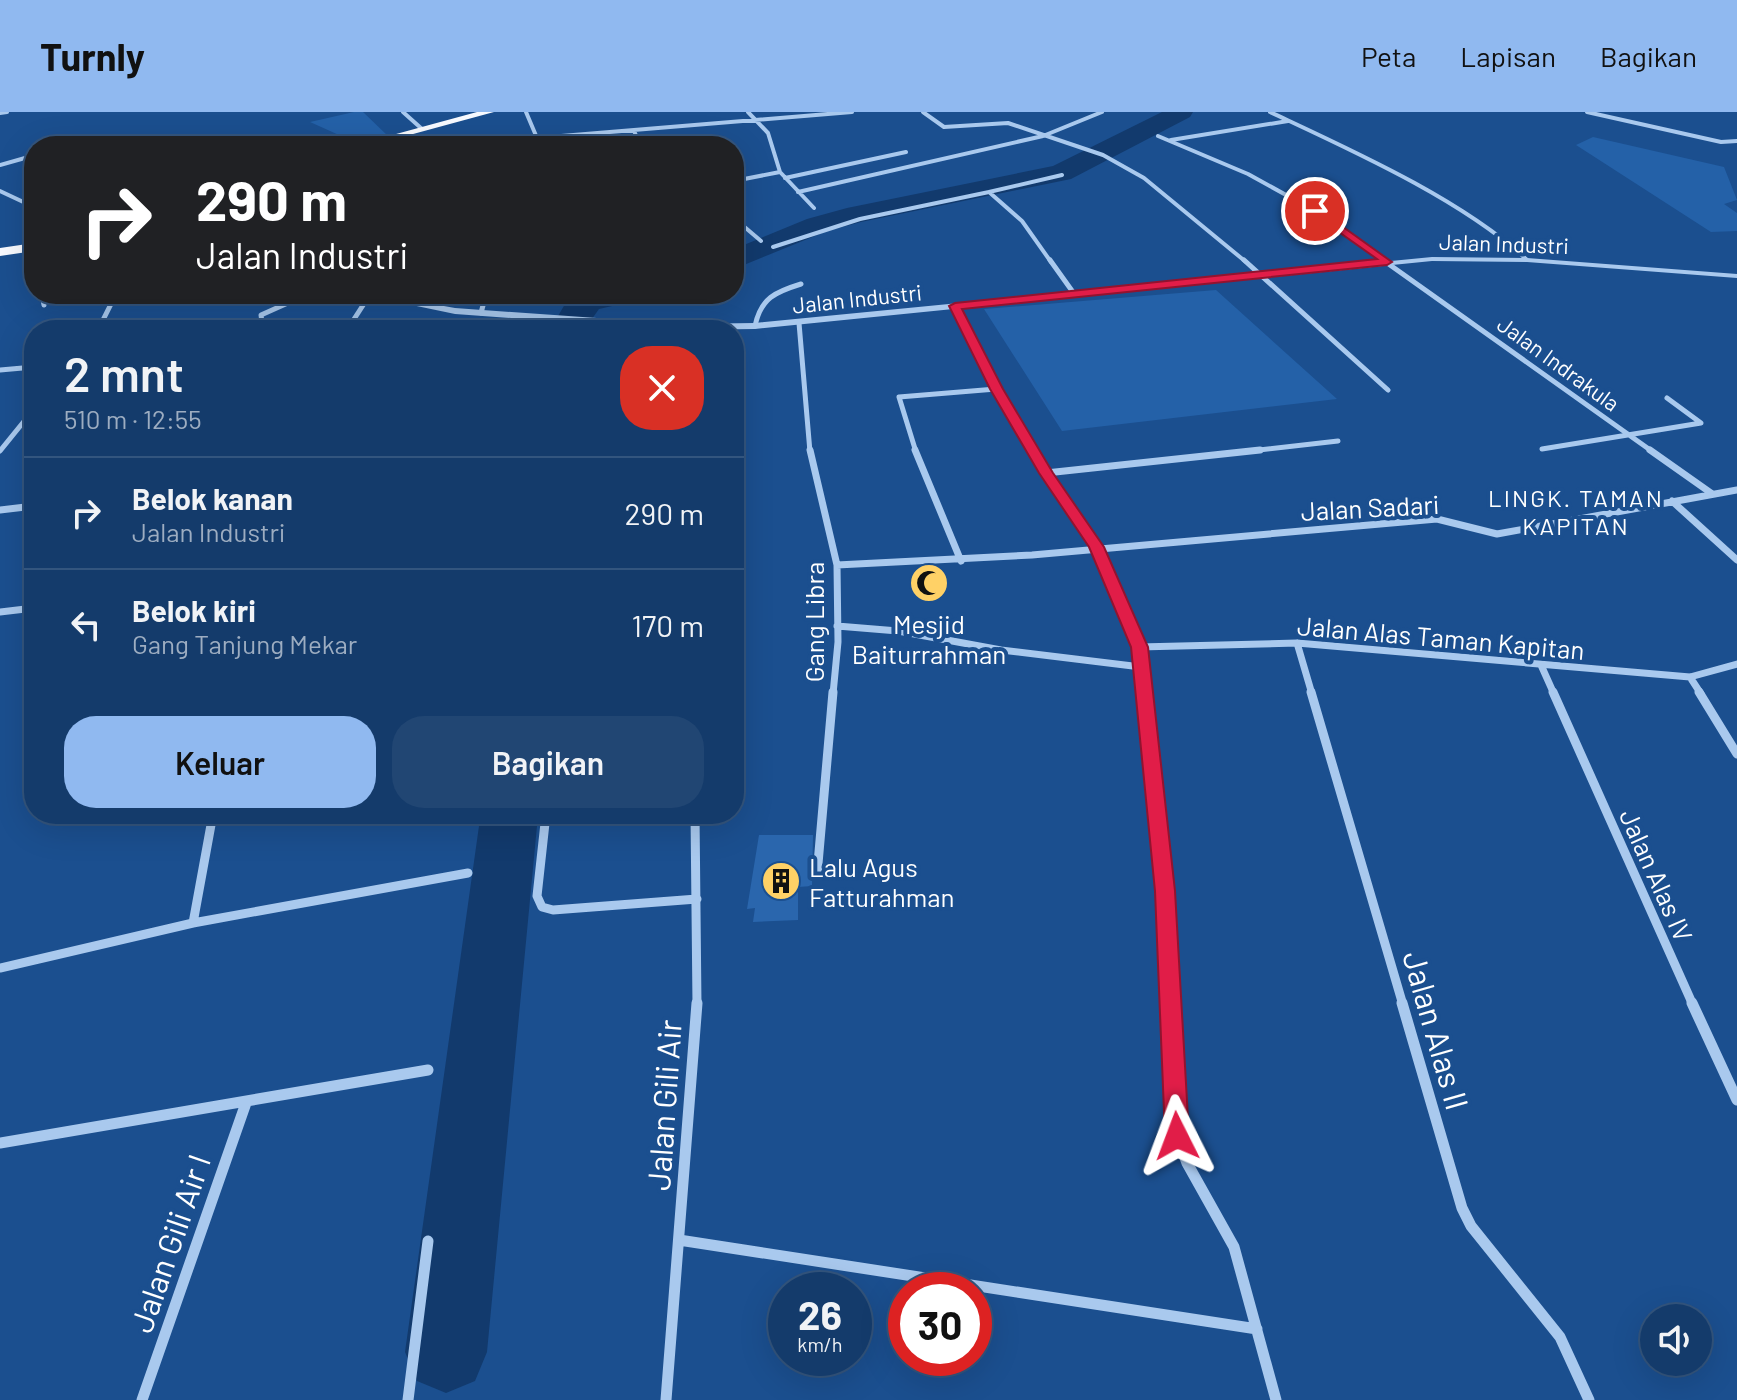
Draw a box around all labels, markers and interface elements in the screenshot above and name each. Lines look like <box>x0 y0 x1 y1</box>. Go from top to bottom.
text: Turnly <box>40 33 145 79</box>
text: Peta <box>1361 39 1416 73</box>
text: Lapisan <box>1460 39 1556 73</box>
text: Bagikan <box>1600 39 1697 73</box>
text: 290 m <box>196 165 347 232</box>
icon: right <box>64 168 168 272</box>
pin <box>1281 177 1349 245</box>
icon: arrive <box>1293 189 1337 233</box>
street label: Jalan Industri <box>1439 228 1569 258</box>
text: Jalan Industri <box>196 233 409 276</box>
street label: Jalan Industri <box>791 278 923 318</box>
street label: Jalan Indrakula <box>1493 310 1625 416</box>
text: 2 mnt <box>64 344 184 402</box>
button: close <box>620 346 704 430</box>
text: 510 m · 12:55 <box>64 403 202 434</box>
text: Belok kanan <box>132 480 293 516</box>
district label: LINGK. TAMAN KAPITAN <box>1488 483 1664 540</box>
street label: Jalan Sadari <box>1300 488 1440 526</box>
icon: right <box>64 491 108 535</box>
text: 290 m <box>625 495 704 531</box>
text: Jalan Industri <box>132 516 286 547</box>
street label: Gang Libra <box>798 562 829 682</box>
mosque icon: Mesjid Baiturrahman <box>908 562 950 604</box>
text: Belok kiri <box>132 592 256 628</box>
icon: left <box>64 603 108 647</box>
text: 170 m <box>632 607 704 643</box>
place label: Mesjid Baiturrahman <box>852 608 1006 669</box>
street label: Jalan Alas Taman Kapitan <box>1296 609 1586 665</box>
text: Gang Tanjung Mekar <box>132 628 357 659</box>
button: Keluar <box>64 716 376 808</box>
button: Bagikan <box>392 716 704 808</box>
street label: Jalan Alas IV <box>1614 804 1700 946</box>
place label: Lalu Agus Fatturahman <box>809 851 955 912</box>
building icon: Lalu Agus Fatturahman <box>760 860 802 902</box>
street label: Jalan Alas II <box>1396 946 1478 1114</box>
street label: Jalan Gili Air <box>638 1018 688 1192</box>
position arrow <box>1135 1094 1219 1178</box>
street label: Jalan Gili Air I <box>121 1149 217 1337</box>
speed limit sign: 30 <box>888 1272 992 1376</box>
text: 26 <box>798 1290 842 1338</box>
map controls <box>1640 1304 1712 1376</box>
button: sound <box>1640 1304 1712 1376</box>
text: km/h <box>797 1332 843 1356</box>

